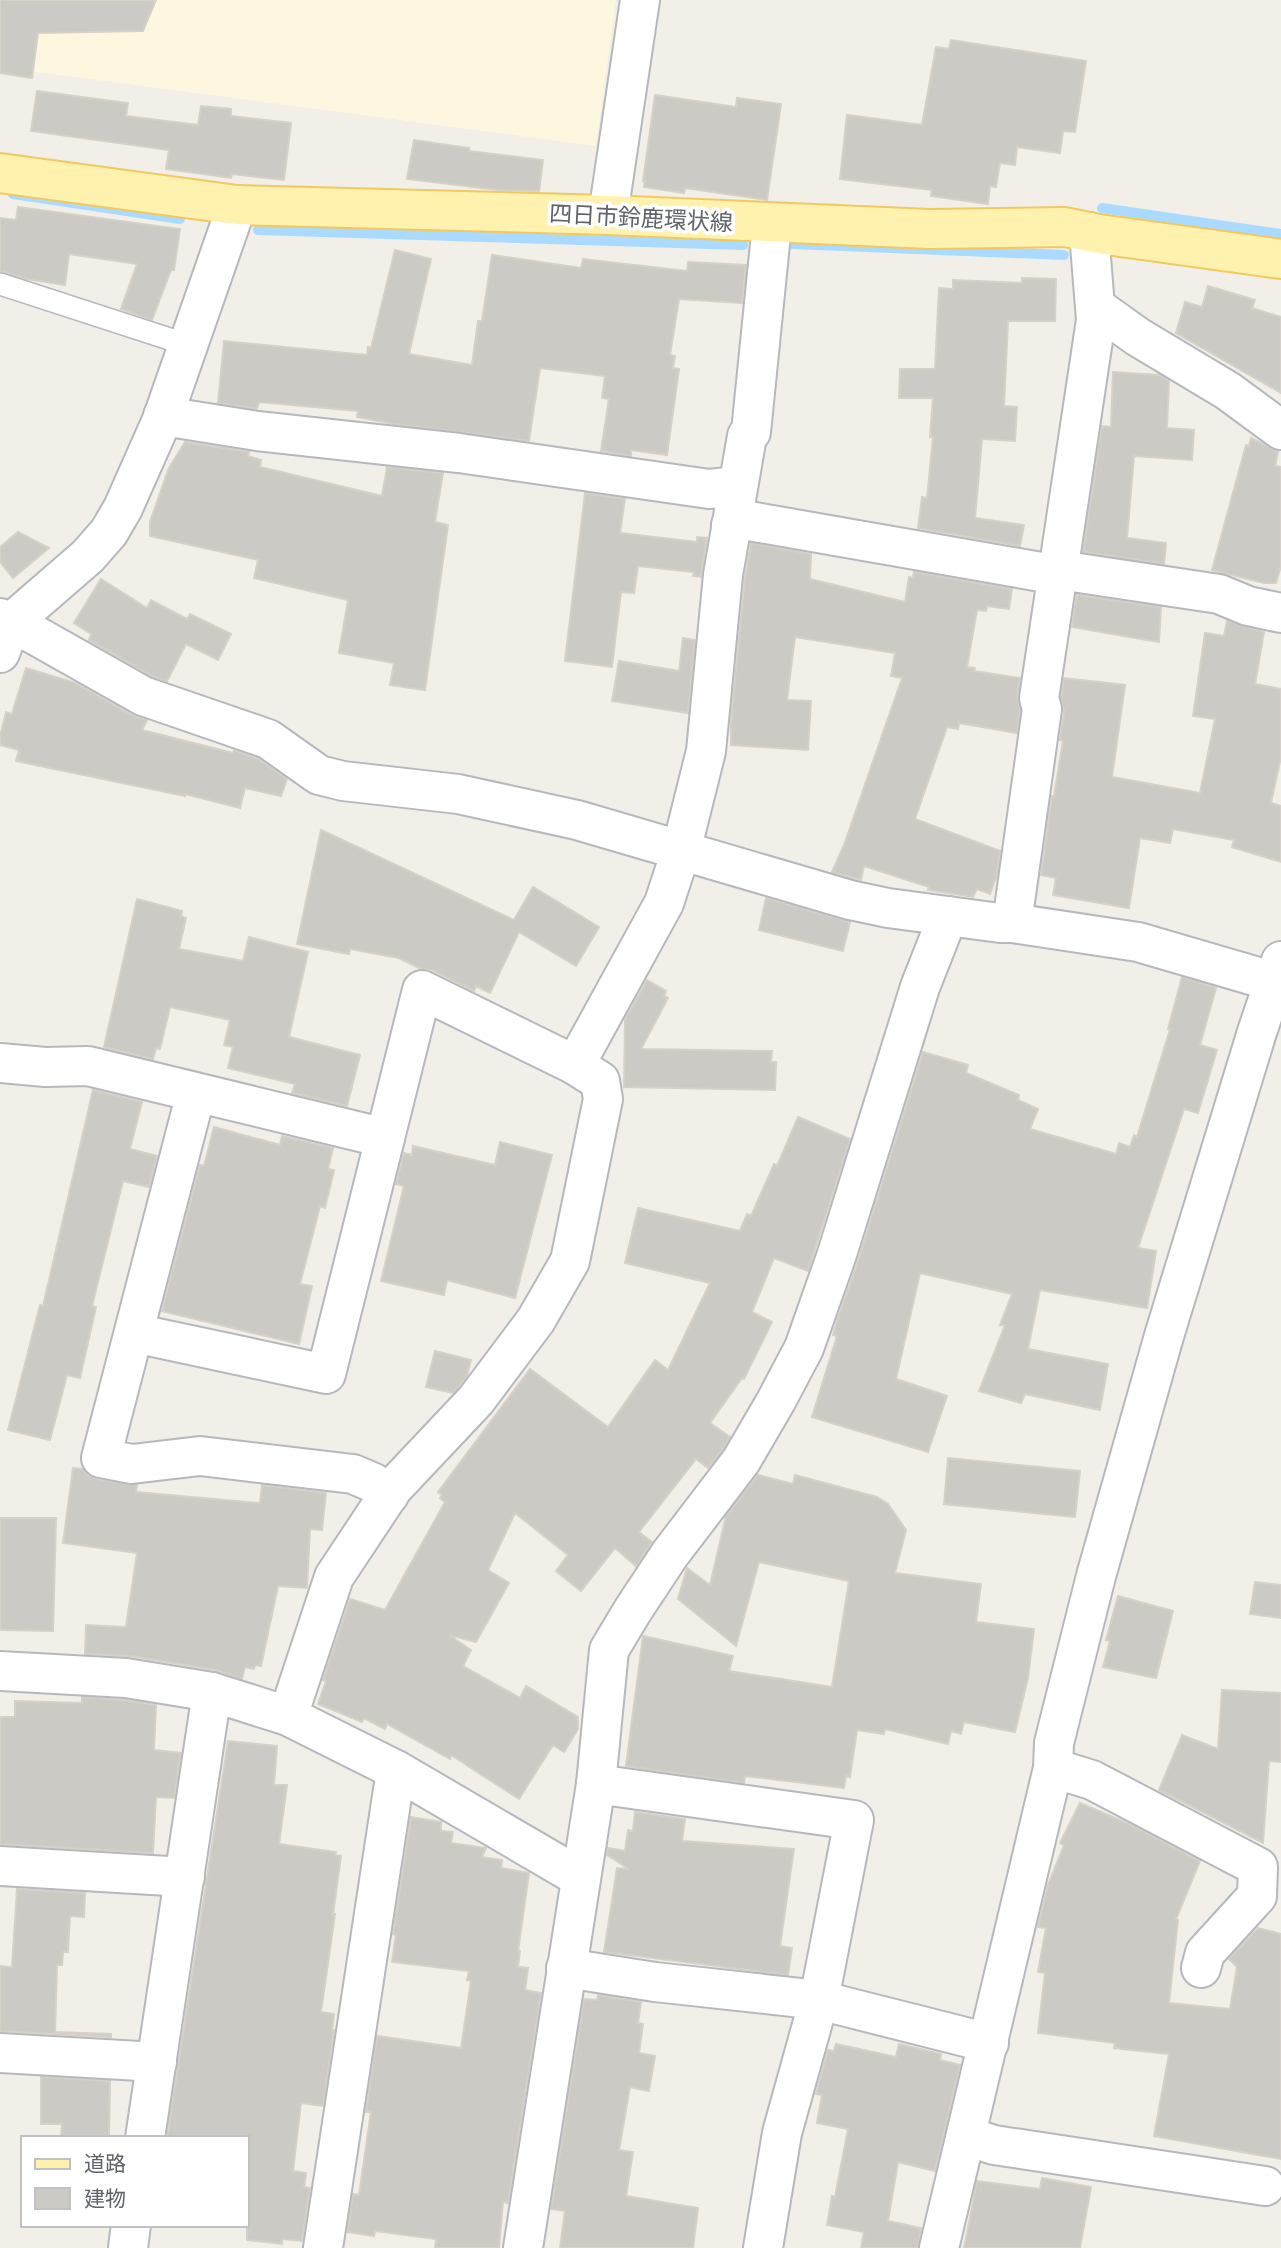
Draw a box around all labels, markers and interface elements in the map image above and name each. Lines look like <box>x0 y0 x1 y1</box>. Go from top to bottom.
street label: 四日市鈴鹿環状線 <box>548 200 734 236</box>
legend <box>21 2136 248 2227</box>
text: 道路 <box>84 2151 126 2175</box>
text: 建物 <box>84 2186 126 2210</box>

